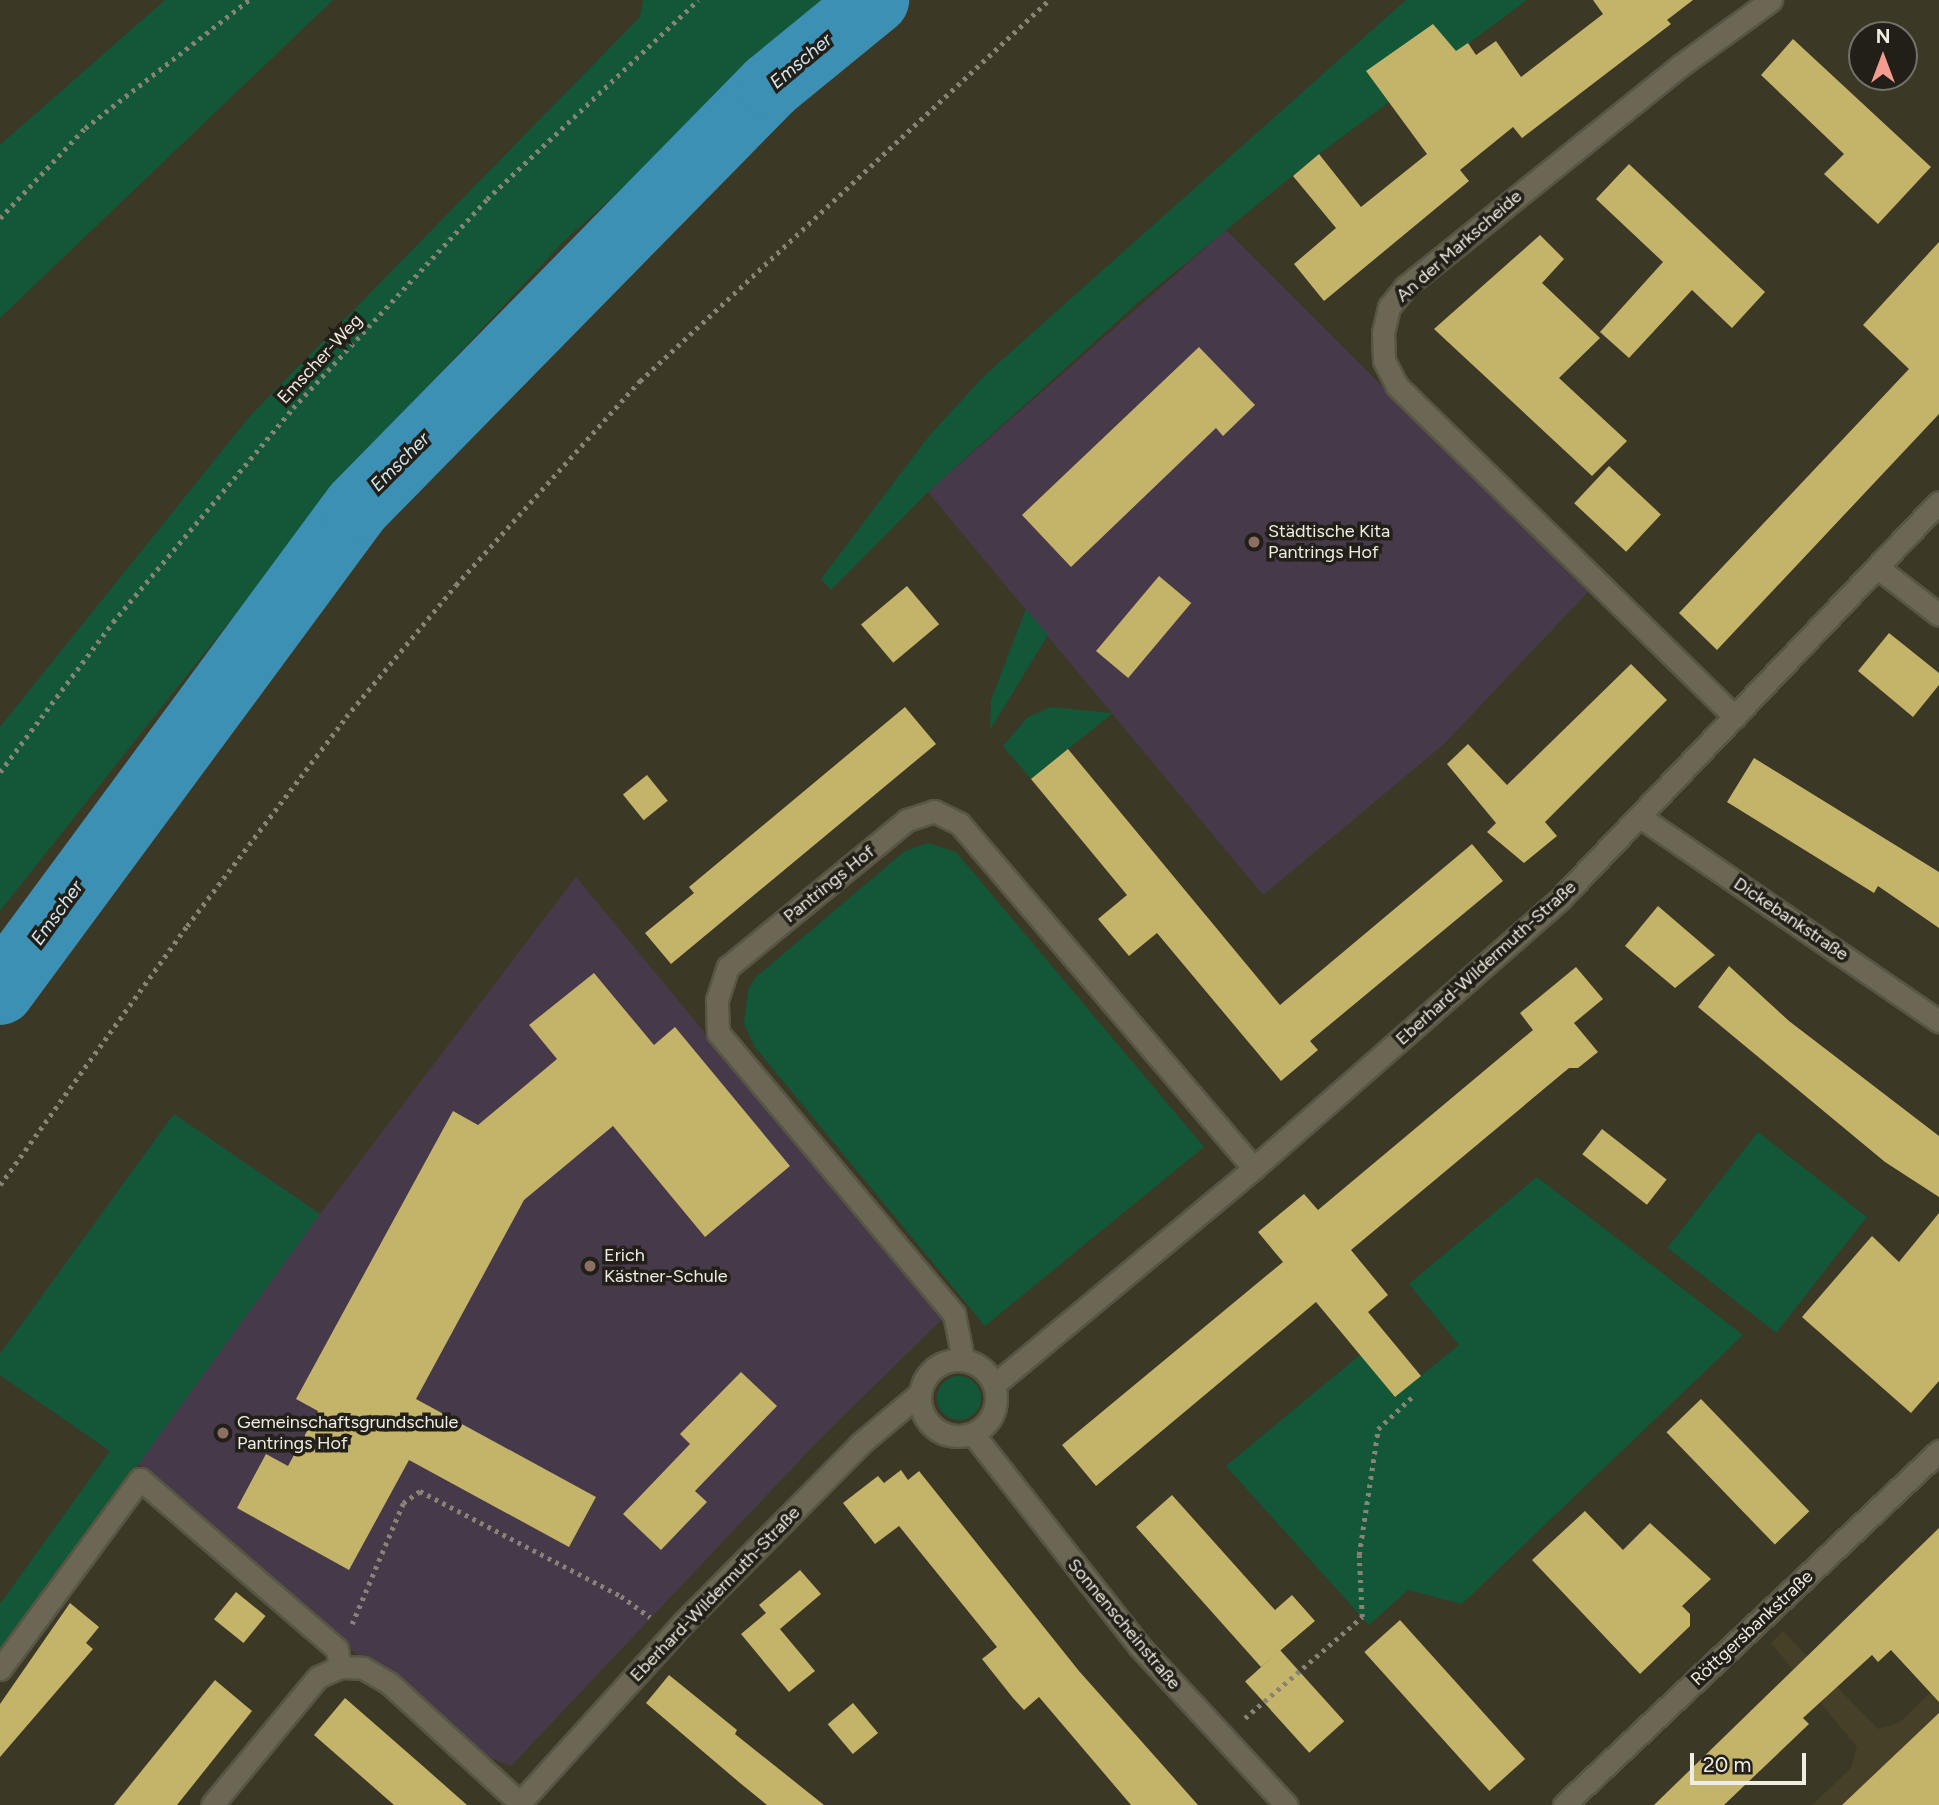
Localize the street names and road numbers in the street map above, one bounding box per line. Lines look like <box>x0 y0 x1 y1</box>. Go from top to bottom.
street label: An der Markscheide <box>1392 186 1526 306</box>
street label: Emscher-Weg <box>273 310 367 408</box>
street label: Pantrings Hof <box>779 841 879 927</box>
street label: Dickebankstraße <box>1730 873 1852 965</box>
street label: Eberhard-Wildermuth-Straße <box>1391 876 1581 1050</box>
street label: Eberhard-Wildermuth-Straße <box>626 1502 804 1686</box>
street label: Sonnenscheinstraße <box>1063 1554 1185 1694</box>
street label: Röttgersbankstraße <box>1686 1566 1818 1690</box>

